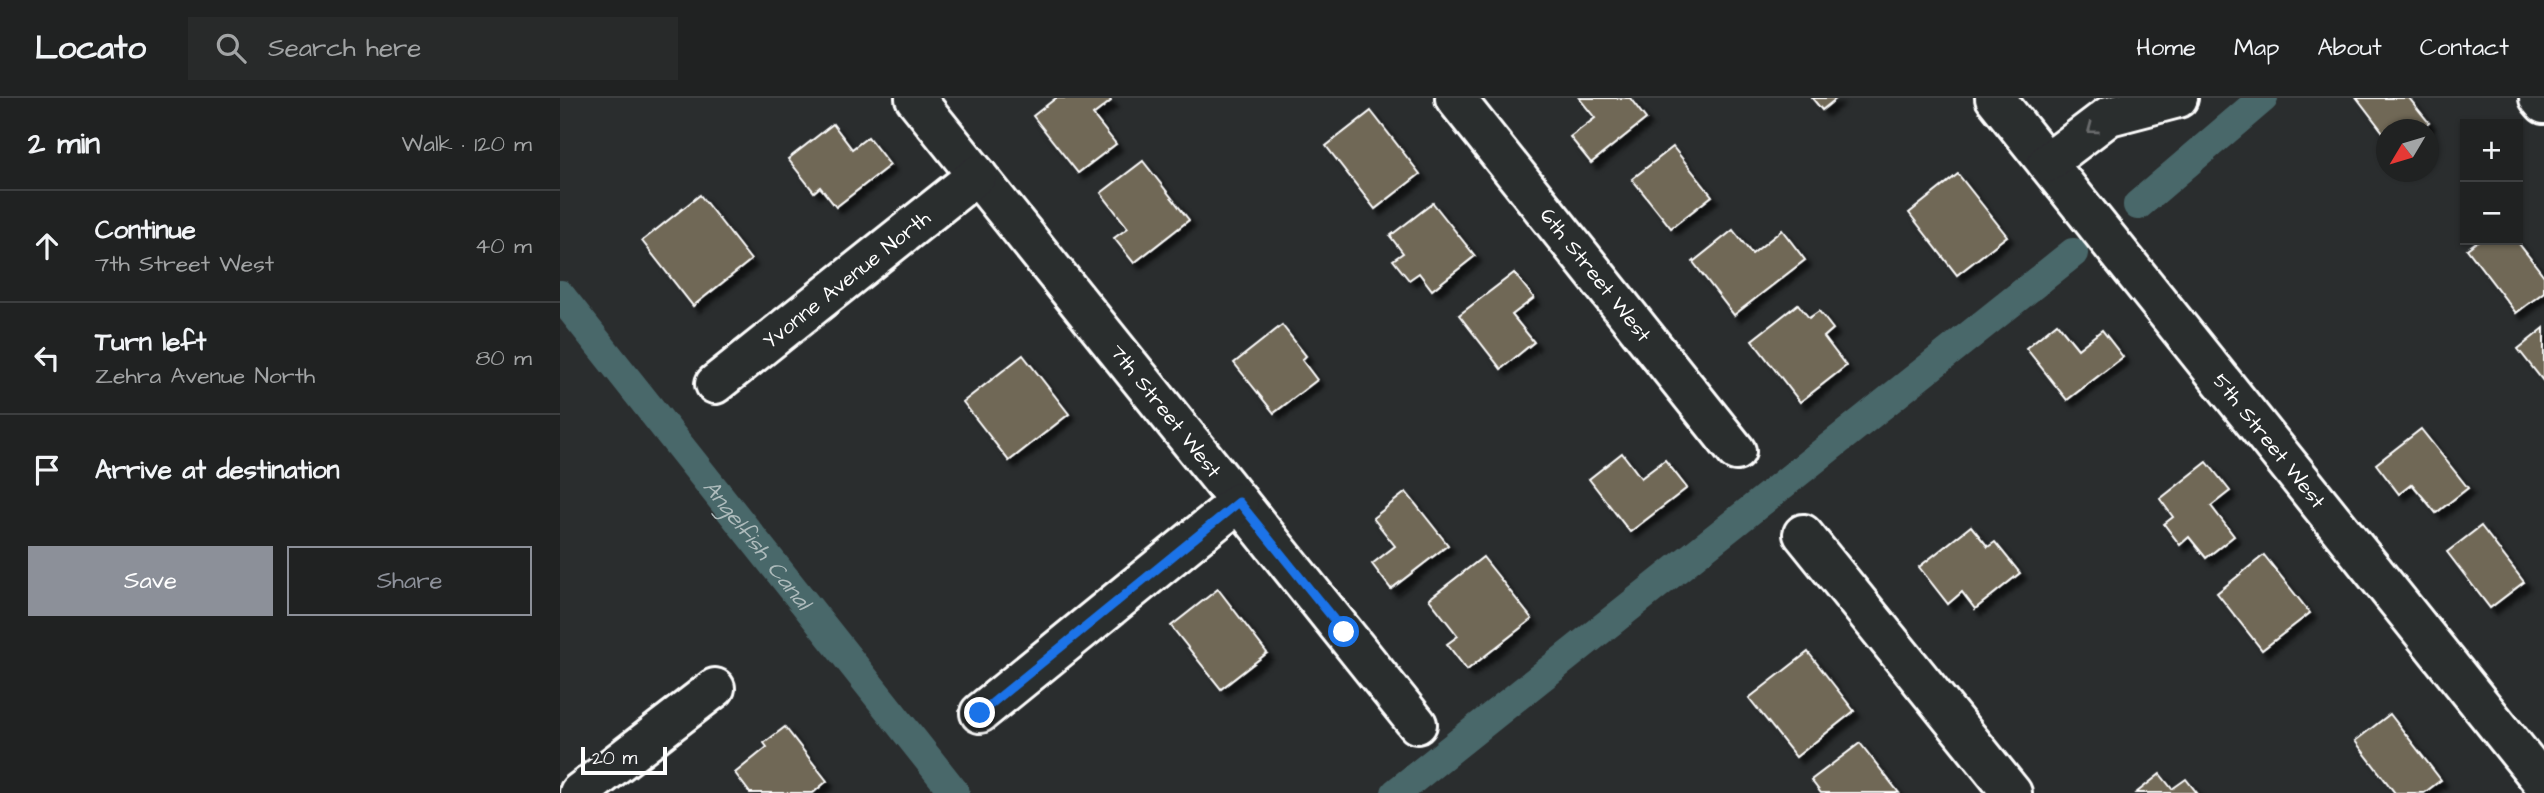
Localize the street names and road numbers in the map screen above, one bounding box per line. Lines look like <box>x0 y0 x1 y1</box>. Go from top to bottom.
street label: 6th Street West <box>1533 202 1658 349</box>
street label: Yvonne Avenue North <box>757 203 937 355</box>
street label: 7th Street West <box>1103 338 1228 484</box>
street label: 5th Street West <box>2206 367 2332 515</box>

